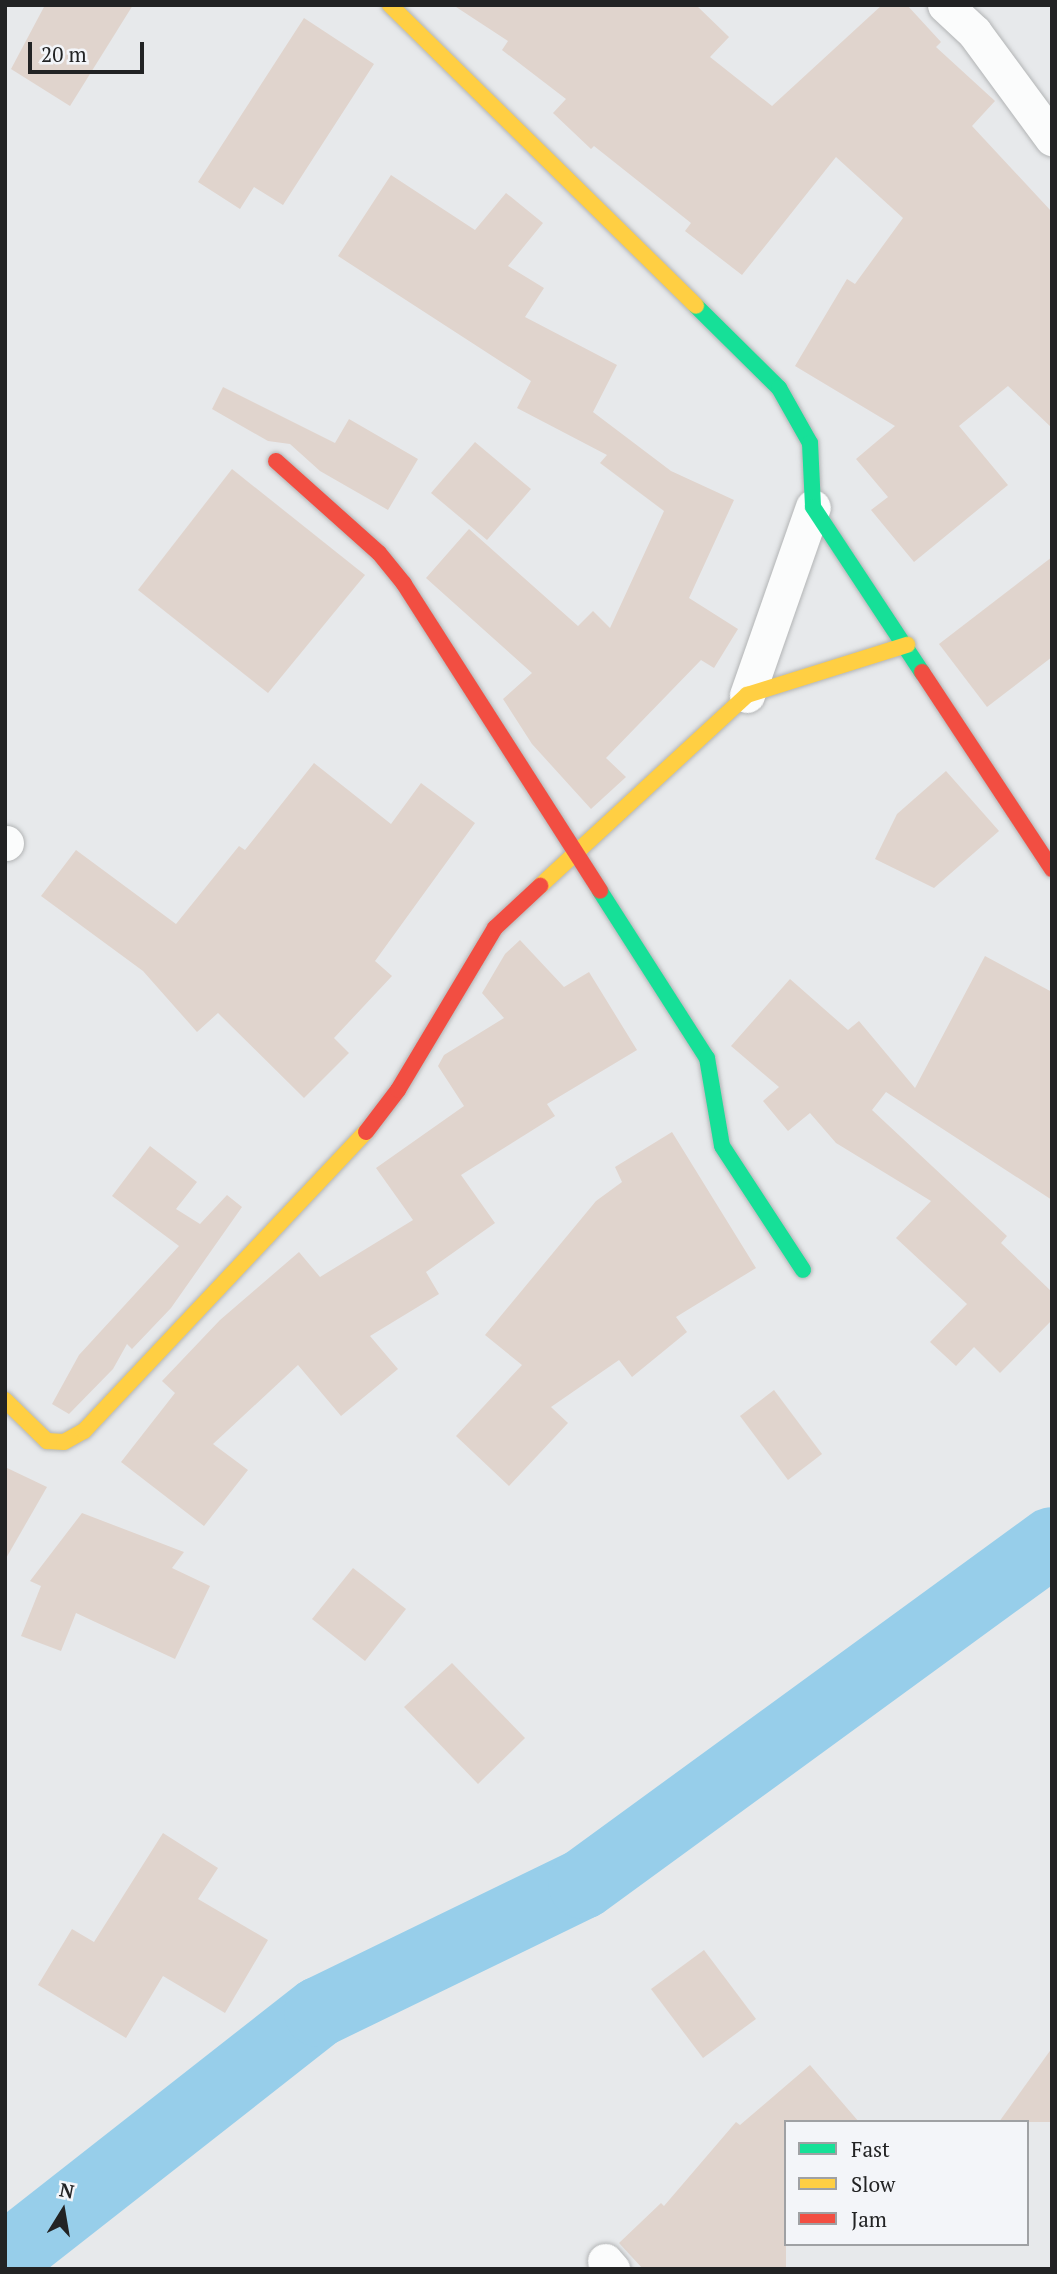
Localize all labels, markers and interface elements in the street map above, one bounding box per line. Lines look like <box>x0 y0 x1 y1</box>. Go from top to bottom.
scale bar <box>32 28 147 72</box>
text: 20 m <box>41 40 87 68</box>
legend <box>784 2120 1029 2246</box>
text: Fast <box>851 2135 890 2163</box>
text: Slow <box>851 2170 895 2198</box>
north arrow <box>28 2176 98 2246</box>
text: N <box>58 2176 77 2204</box>
text: Jam <box>851 2205 887 2233</box>

